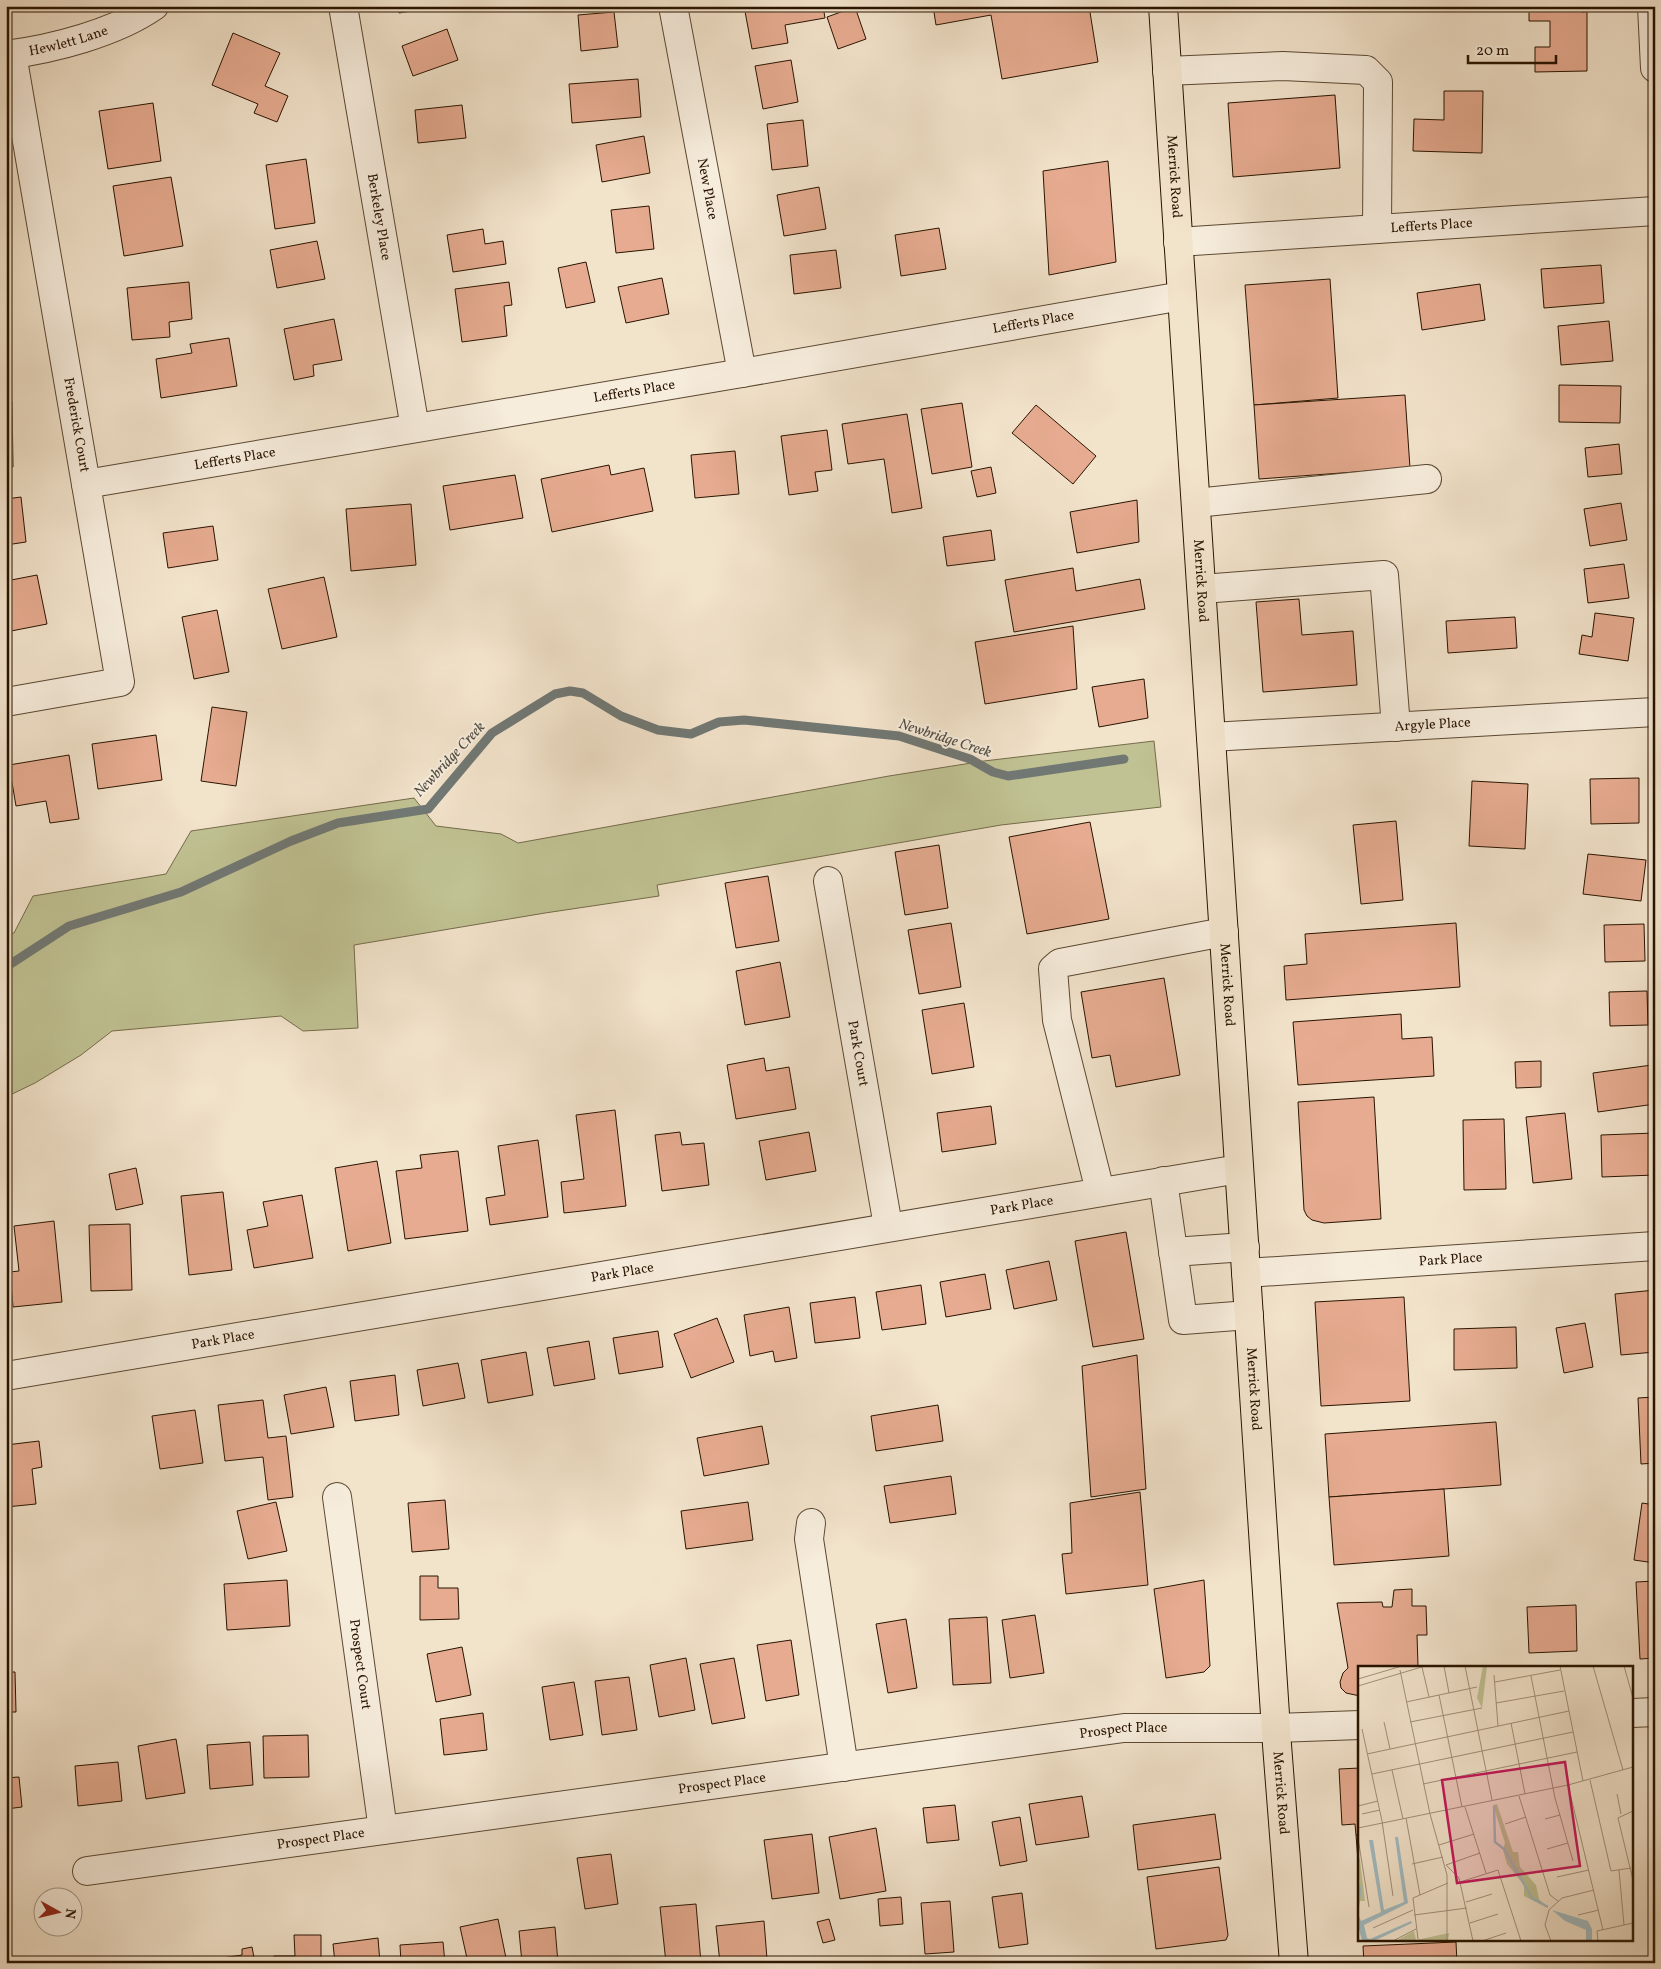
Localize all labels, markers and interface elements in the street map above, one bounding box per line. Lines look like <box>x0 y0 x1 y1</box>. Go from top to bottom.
street label: Hewlett Lane <box>27 21 111 61</box>
scale bar <box>1468 32 1556 64</box>
text: 20 m <box>1476 41 1509 62</box>
street label: Merrick Road <box>1162 134 1186 219</box>
street label: New Place <box>692 156 723 222</box>
street label: Berkeley Place <box>362 172 396 262</box>
street label: Lefferts Place <box>1390 213 1473 238</box>
street label: Lefferts Place <box>991 306 1076 338</box>
street label: Lefferts Place <box>592 375 677 407</box>
street label: Frederick Court <box>58 376 94 474</box>
street label: Lefferts Place <box>193 443 277 475</box>
street label: Merrick Road <box>1188 539 1213 623</box>
street label: Argyle Place <box>1394 713 1472 736</box>
water label: Newbridge Creek <box>896 714 994 764</box>
water label: Newbridge Creek <box>409 718 491 802</box>
street label: Merrick Road <box>1215 943 1239 1027</box>
street label: Park Court <box>843 1019 873 1088</box>
street label: Park Place <box>989 1191 1055 1220</box>
street label: Park Place <box>1418 1248 1483 1271</box>
street label: Park Place <box>589 1258 656 1287</box>
street label: Park Place <box>190 1325 256 1354</box>
street label: Merrick Road <box>1241 1347 1266 1431</box>
street label: Prospect Court <box>344 1618 376 1711</box>
inset map <box>1358 1666 1634 1942</box>
street label: Prospect Place <box>1078 1719 1168 1744</box>
street label: Merrick Road <box>1268 1751 1293 1836</box>
street label: Prospect Place <box>677 1768 767 1799</box>
street label: Prospect Place <box>276 1823 366 1854</box>
north arrow <box>32 1886 82 1936</box>
text: N <box>59 1907 80 1920</box>

